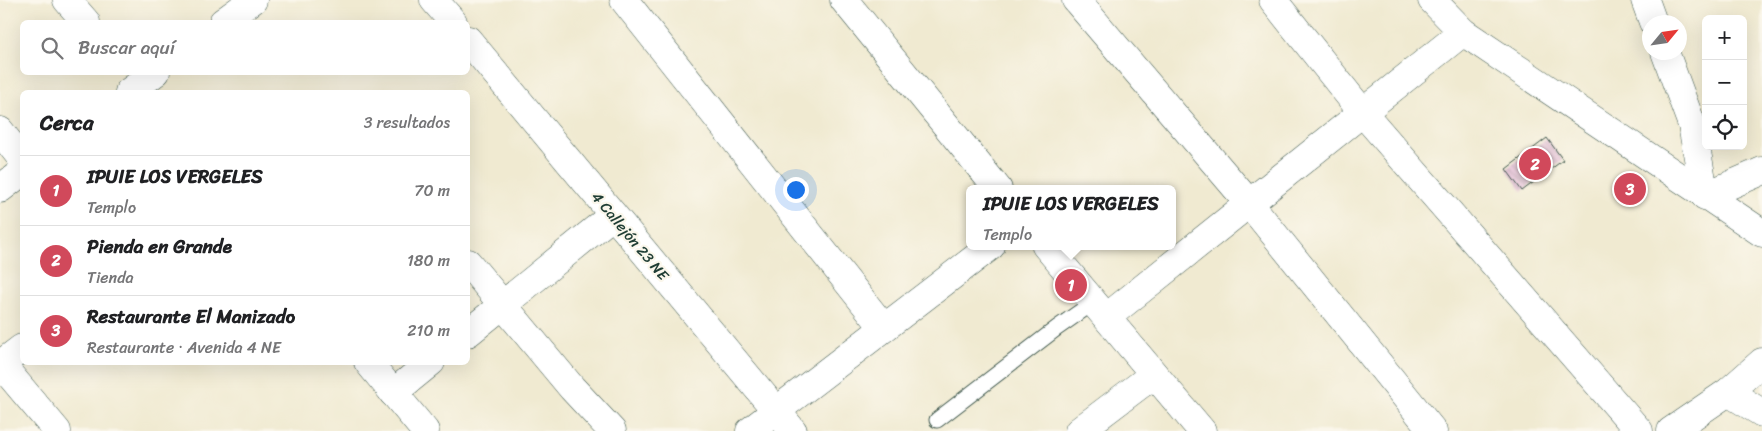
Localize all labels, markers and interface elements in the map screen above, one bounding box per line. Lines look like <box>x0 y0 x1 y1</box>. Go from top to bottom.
north arrow <box>1642 15 1687 60</box>
map controls <box>1702 15 1747 150</box>
button: + <box>1702 15 1747 60</box>
search box <box>20 20 470 75</box>
text: Buscar aquí <box>78 31 175 64</box>
icon: search <box>38 34 66 62</box>
button: − <box>1702 60 1747 105</box>
text: Cerca <box>40 104 94 142</box>
button: locate <box>1702 105 1747 150</box>
text: 3 resultados <box>364 108 450 137</box>
pin: 2 <box>1519 145 1551 183</box>
text: IPUIE LOS VERGELES <box>87 160 263 193</box>
pin: 3 <box>1614 170 1646 208</box>
text: 1 <box>53 176 59 205</box>
text: 70 m <box>414 176 450 205</box>
your location <box>783 177 809 203</box>
popup <box>966 185 1176 250</box>
street label: 4 Callejón 23 NE <box>585 186 676 288</box>
text: IPUIE LOS VERGELES <box>983 187 1159 220</box>
text: Templo <box>87 193 136 222</box>
text: Templo <box>983 220 1032 249</box>
text: Pienda en Grande <box>87 230 232 263</box>
text: 2 <box>51 246 61 275</box>
text: 180 m <box>407 246 450 275</box>
text: Tienda <box>87 263 134 292</box>
pin: 1 <box>1055 266 1087 304</box>
text: Restaurante El Manizado <box>87 300 295 333</box>
text: 3 <box>52 316 60 345</box>
text: 210 m <box>407 316 450 345</box>
text: Restaurante · Avenida 4 NE <box>87 333 281 362</box>

